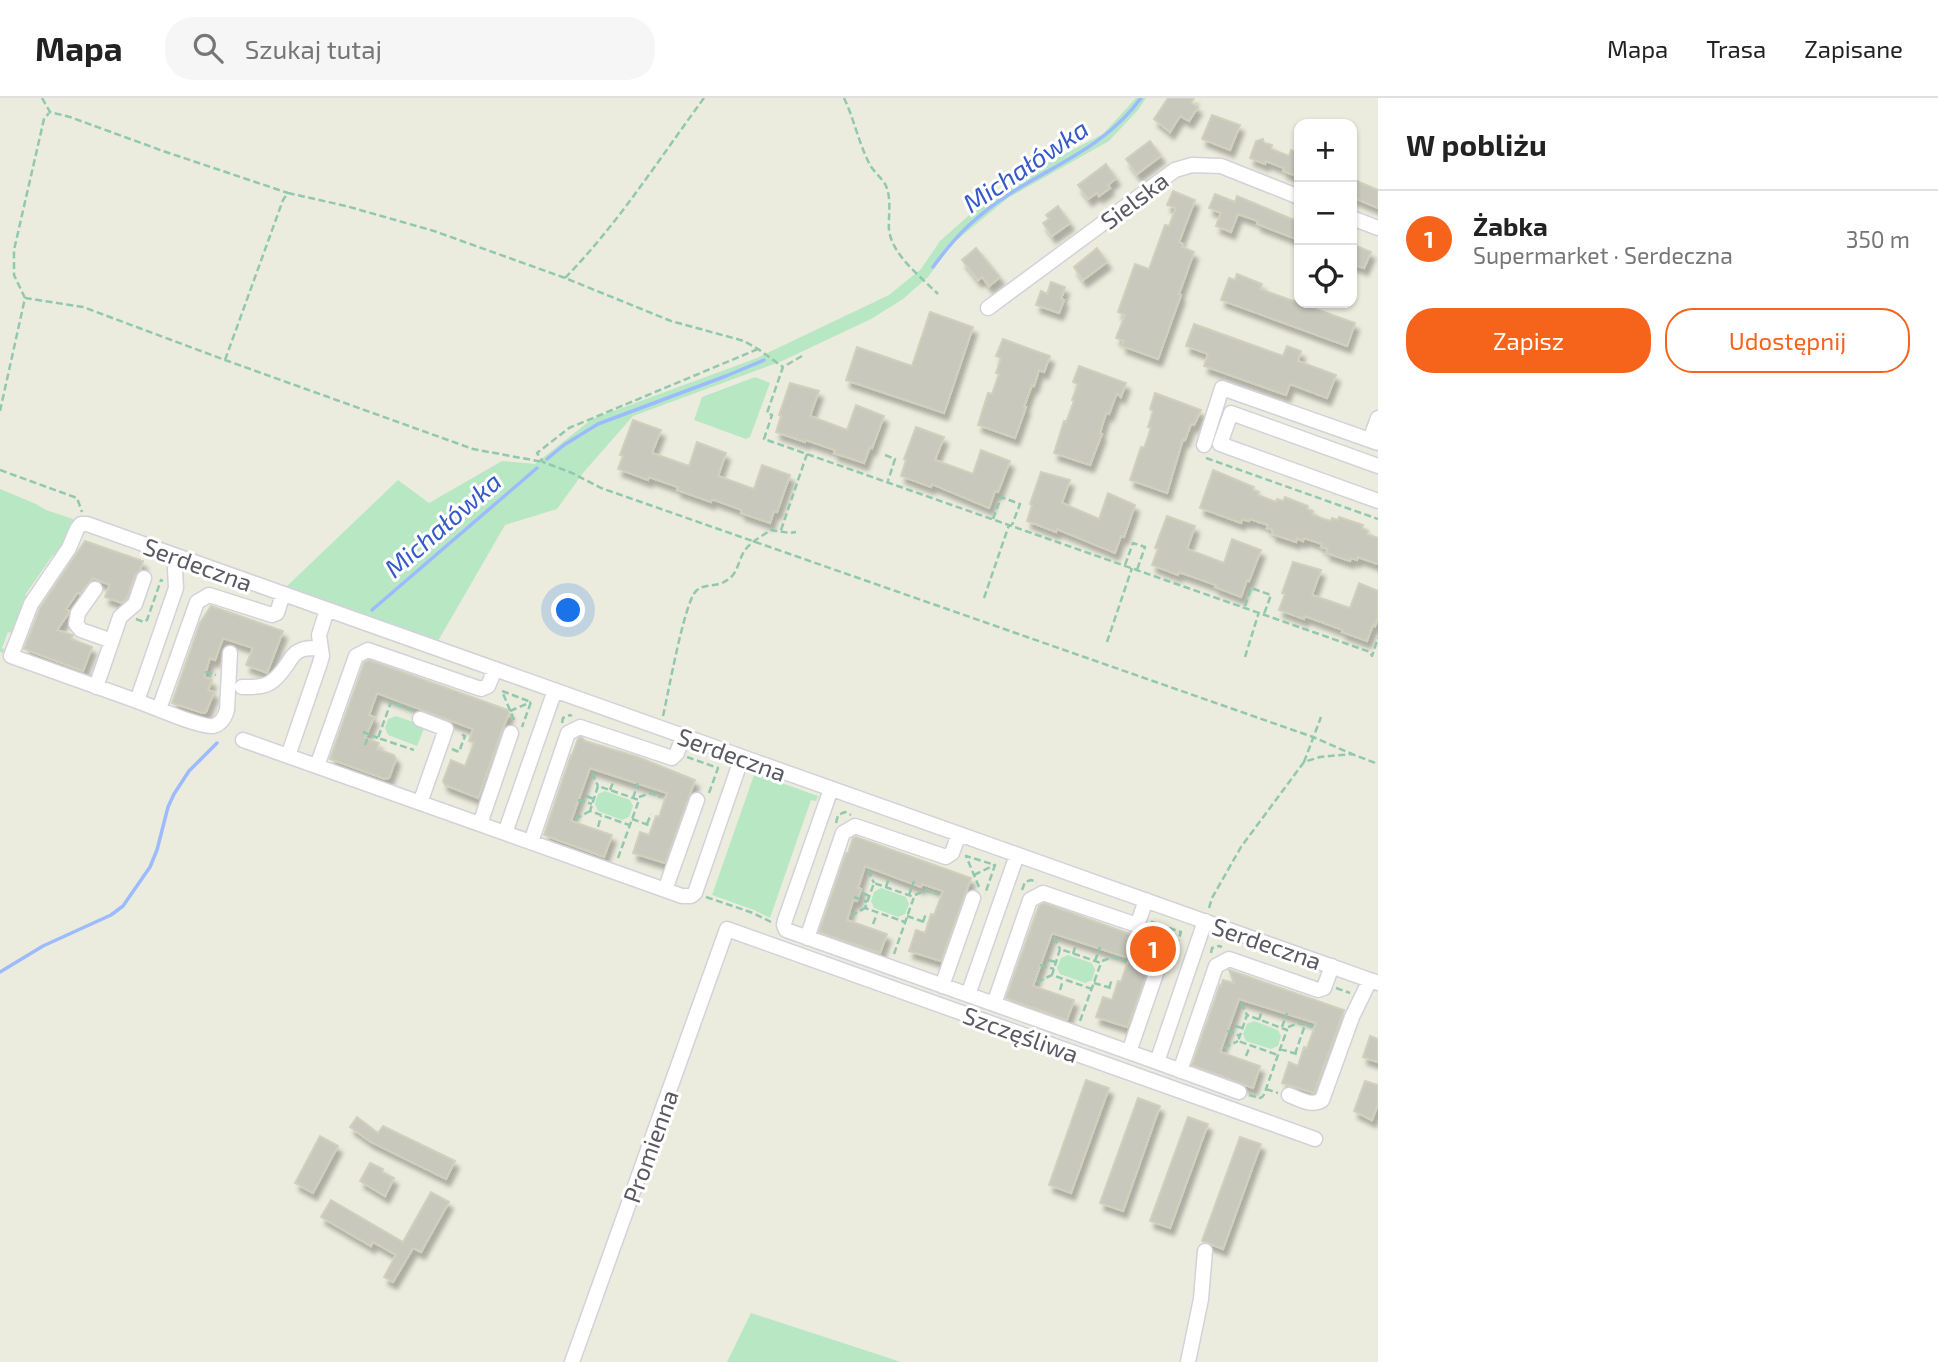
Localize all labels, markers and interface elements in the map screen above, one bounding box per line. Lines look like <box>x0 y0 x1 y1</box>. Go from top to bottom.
search box <box>165 17 655 80</box>
text: Mapa <box>35 28 123 68</box>
icon: search <box>189 29 227 67</box>
text: Szukaj tutaj <box>245 33 382 64</box>
text: Mapa <box>1607 34 1668 63</box>
text: Trasa <box>1706 34 1766 63</box>
text: Zapisane <box>1804 34 1903 63</box>
water label: Michałówka <box>956 112 1094 218</box>
map controls <box>1294 119 1357 308</box>
button: + <box>1294 119 1357 182</box>
text: W pobliżu <box>1406 126 1547 162</box>
street label: Sielska <box>1095 165 1173 235</box>
button: − <box>1294 182 1357 245</box>
text: Żabka <box>1473 210 1548 241</box>
text: 1 <box>1424 225 1434 253</box>
text: 350 m <box>1846 225 1910 253</box>
text: Supermarket · Serdeczna <box>1473 241 1733 269</box>
button: locate <box>1294 245 1357 308</box>
button: Zapisz <box>1406 308 1651 373</box>
button: Udostępnij <box>1665 308 1910 373</box>
water label: Michałówka <box>377 465 507 583</box>
street label: Serdeczna <box>140 531 256 597</box>
your location <box>551 593 585 627</box>
street label: Serdeczna <box>674 721 790 787</box>
street label: Serdeczna <box>1209 911 1325 975</box>
pin: 1 <box>1130 923 1176 975</box>
street label: Szczęśliwa <box>959 1000 1083 1068</box>
street label: Promienna <box>616 1086 684 1206</box>

